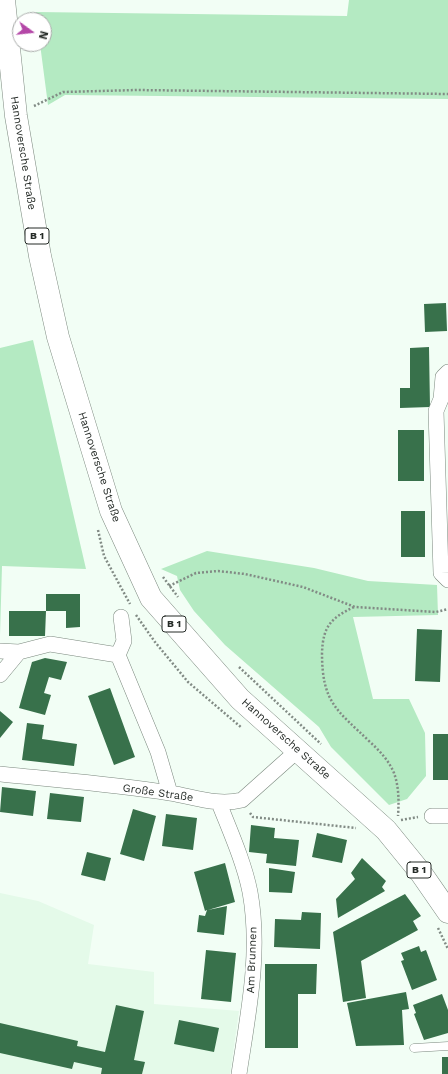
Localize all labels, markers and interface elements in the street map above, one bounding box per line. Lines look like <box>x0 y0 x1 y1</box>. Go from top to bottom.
north arrow <box>12 12 52 52</box>
text: N <box>36 29 50 41</box>
street label: Hannoversche Straße <box>7 95 39 211</box>
road number: B 1 <box>25 228 49 244</box>
street label: Hannoversche Straße <box>75 410 123 524</box>
road number: B 1 <box>162 616 186 632</box>
street label: Hannoversche Straße <box>239 696 333 782</box>
street label: Große Straße <box>122 782 194 804</box>
road number: B 1 <box>407 862 431 878</box>
street label: Am Brunnen <box>244 926 260 994</box>

